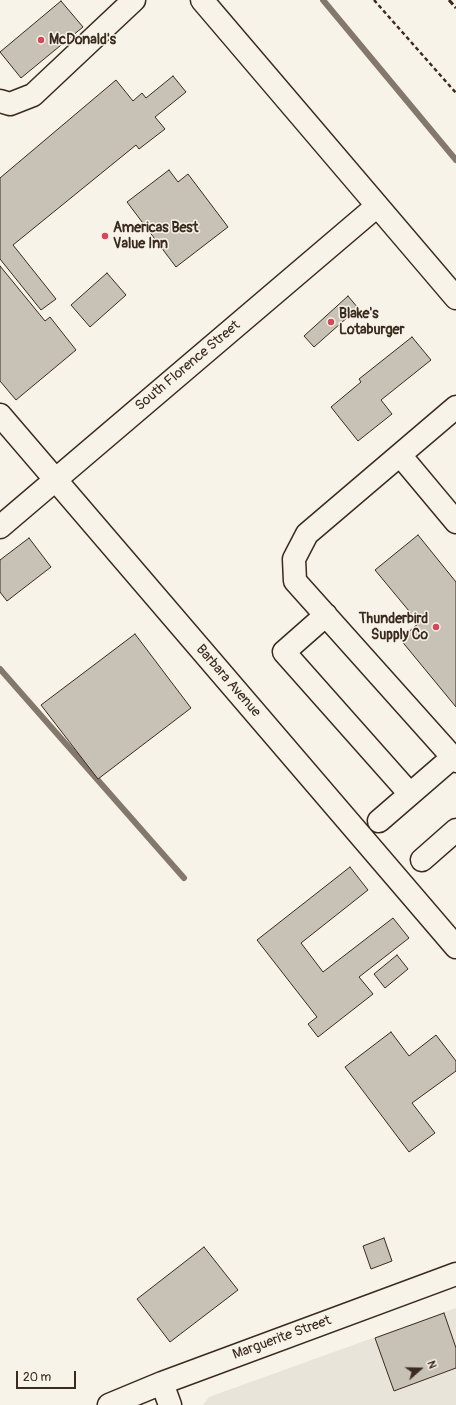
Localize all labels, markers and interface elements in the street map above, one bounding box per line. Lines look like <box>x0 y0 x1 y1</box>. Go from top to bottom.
place label: McDonald's <box>49 32 116 48</box>
marker: McDonald's <box>36 35 46 45</box>
place label: Americas Best Value Inn <box>113 220 198 252</box>
marker: Americas Best Value Inn <box>100 231 110 241</box>
place label: Blake's Lotaburger <box>339 306 404 338</box>
street label: South Florence Street <box>132 317 244 415</box>
marker: Blake's Lotaburger <box>326 317 336 327</box>
place label: Thunderbird Supply Co <box>359 611 428 644</box>
marker: Thunderbird Supply Co <box>431 622 441 632</box>
street label: Barbara Avenue <box>192 641 264 721</box>
street label: Marguerite Street <box>230 1312 334 1364</box>
north arrow <box>400 1349 440 1389</box>
text: N <box>424 1359 439 1370</box>
scale bar <box>18 1363 78 1389</box>
text: 20 m <box>23 1370 51 1385</box>

